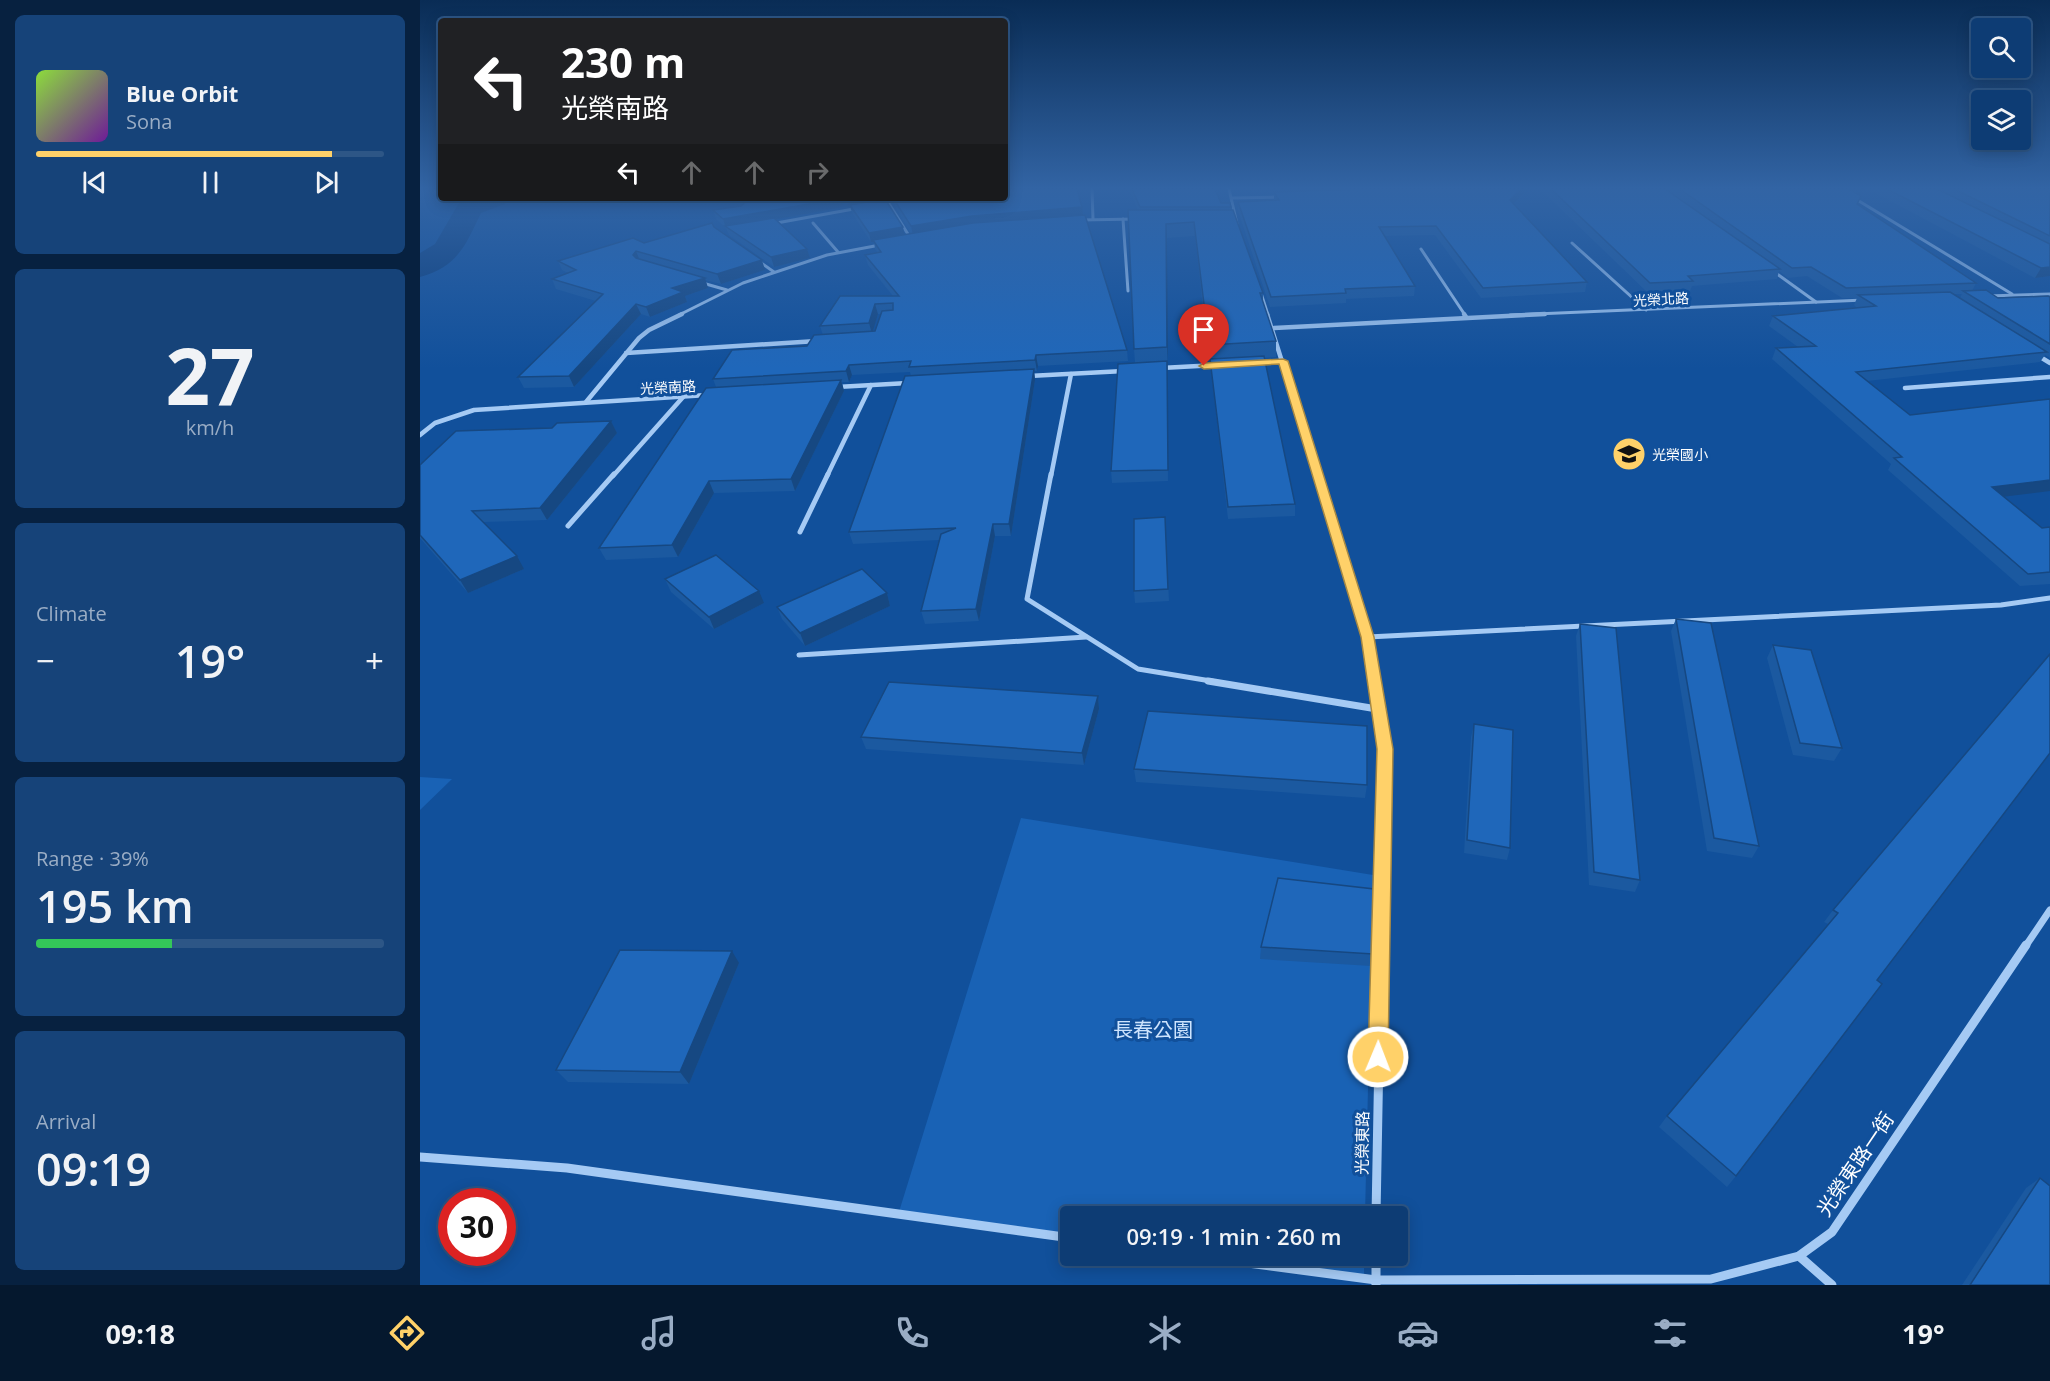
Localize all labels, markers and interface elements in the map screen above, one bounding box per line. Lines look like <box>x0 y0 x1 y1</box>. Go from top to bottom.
map controls <box>1971 18 2031 150</box>
button: search <box>1971 18 2031 78</box>
text: 230 m <box>561 33 685 90</box>
icon: left <box>462 42 540 120</box>
text: Blue Orbit <box>126 78 238 108</box>
text: 光榮南路 <box>561 89 669 126</box>
button: layers <box>1971 90 2031 150</box>
text: Sona <box>126 108 172 135</box>
icon: left <box>612 156 645 189</box>
icon: ahead <box>675 156 708 189</box>
icon: ahead <box>738 156 771 189</box>
icon: right <box>801 156 834 189</box>
icon: previous <box>78 166 111 199</box>
icon: pause <box>194 166 227 199</box>
icon: next <box>310 166 343 199</box>
street label: 光榮北路 <box>1633 288 1689 310</box>
pin <box>1178 304 1229 366</box>
icon: arrive <box>1187 313 1220 346</box>
text: 27 <box>165 322 255 428</box>
street label: 光榮南路 <box>640 376 696 398</box>
text: km/h <box>186 414 234 441</box>
school or university icon: 光榮國小 <box>1611 436 1647 472</box>
place label: 光榮國小 <box>1652 445 1708 464</box>
text: Climate <box>36 600 107 627</box>
text: 19° <box>175 630 245 691</box>
text: − <box>36 638 55 683</box>
text: + <box>365 638 384 683</box>
text: Range · 39% <box>36 845 149 872</box>
text: 195 km <box>36 875 194 936</box>
park label: 長春公園 <box>1113 1016 1193 1043</box>
position arrow <box>1346 1025 1410 1089</box>
street label: 光榮東路一街 <box>1810 1107 1900 1221</box>
text: Arrival <box>36 1108 96 1135</box>
street label: 光榮東路 <box>1350 1111 1374 1175</box>
text: 09:19 <box>36 1138 151 1199</box>
speed limit sign: 30 <box>438 1188 516 1266</box>
text: 09:19 · 1 min · 260 m <box>1126 1221 1342 1251</box>
icon: directions <box>386 1312 428 1354</box>
icon: music <box>638 1312 680 1354</box>
icon: phone <box>891 1312 933 1354</box>
icon: climate <box>1144 1312 1186 1354</box>
icon: car <box>1397 1312 1439 1354</box>
icon: filters <box>1649 1312 1691 1354</box>
text: 09:18 <box>105 1315 175 1352</box>
text: 19° <box>1902 1315 1945 1352</box>

